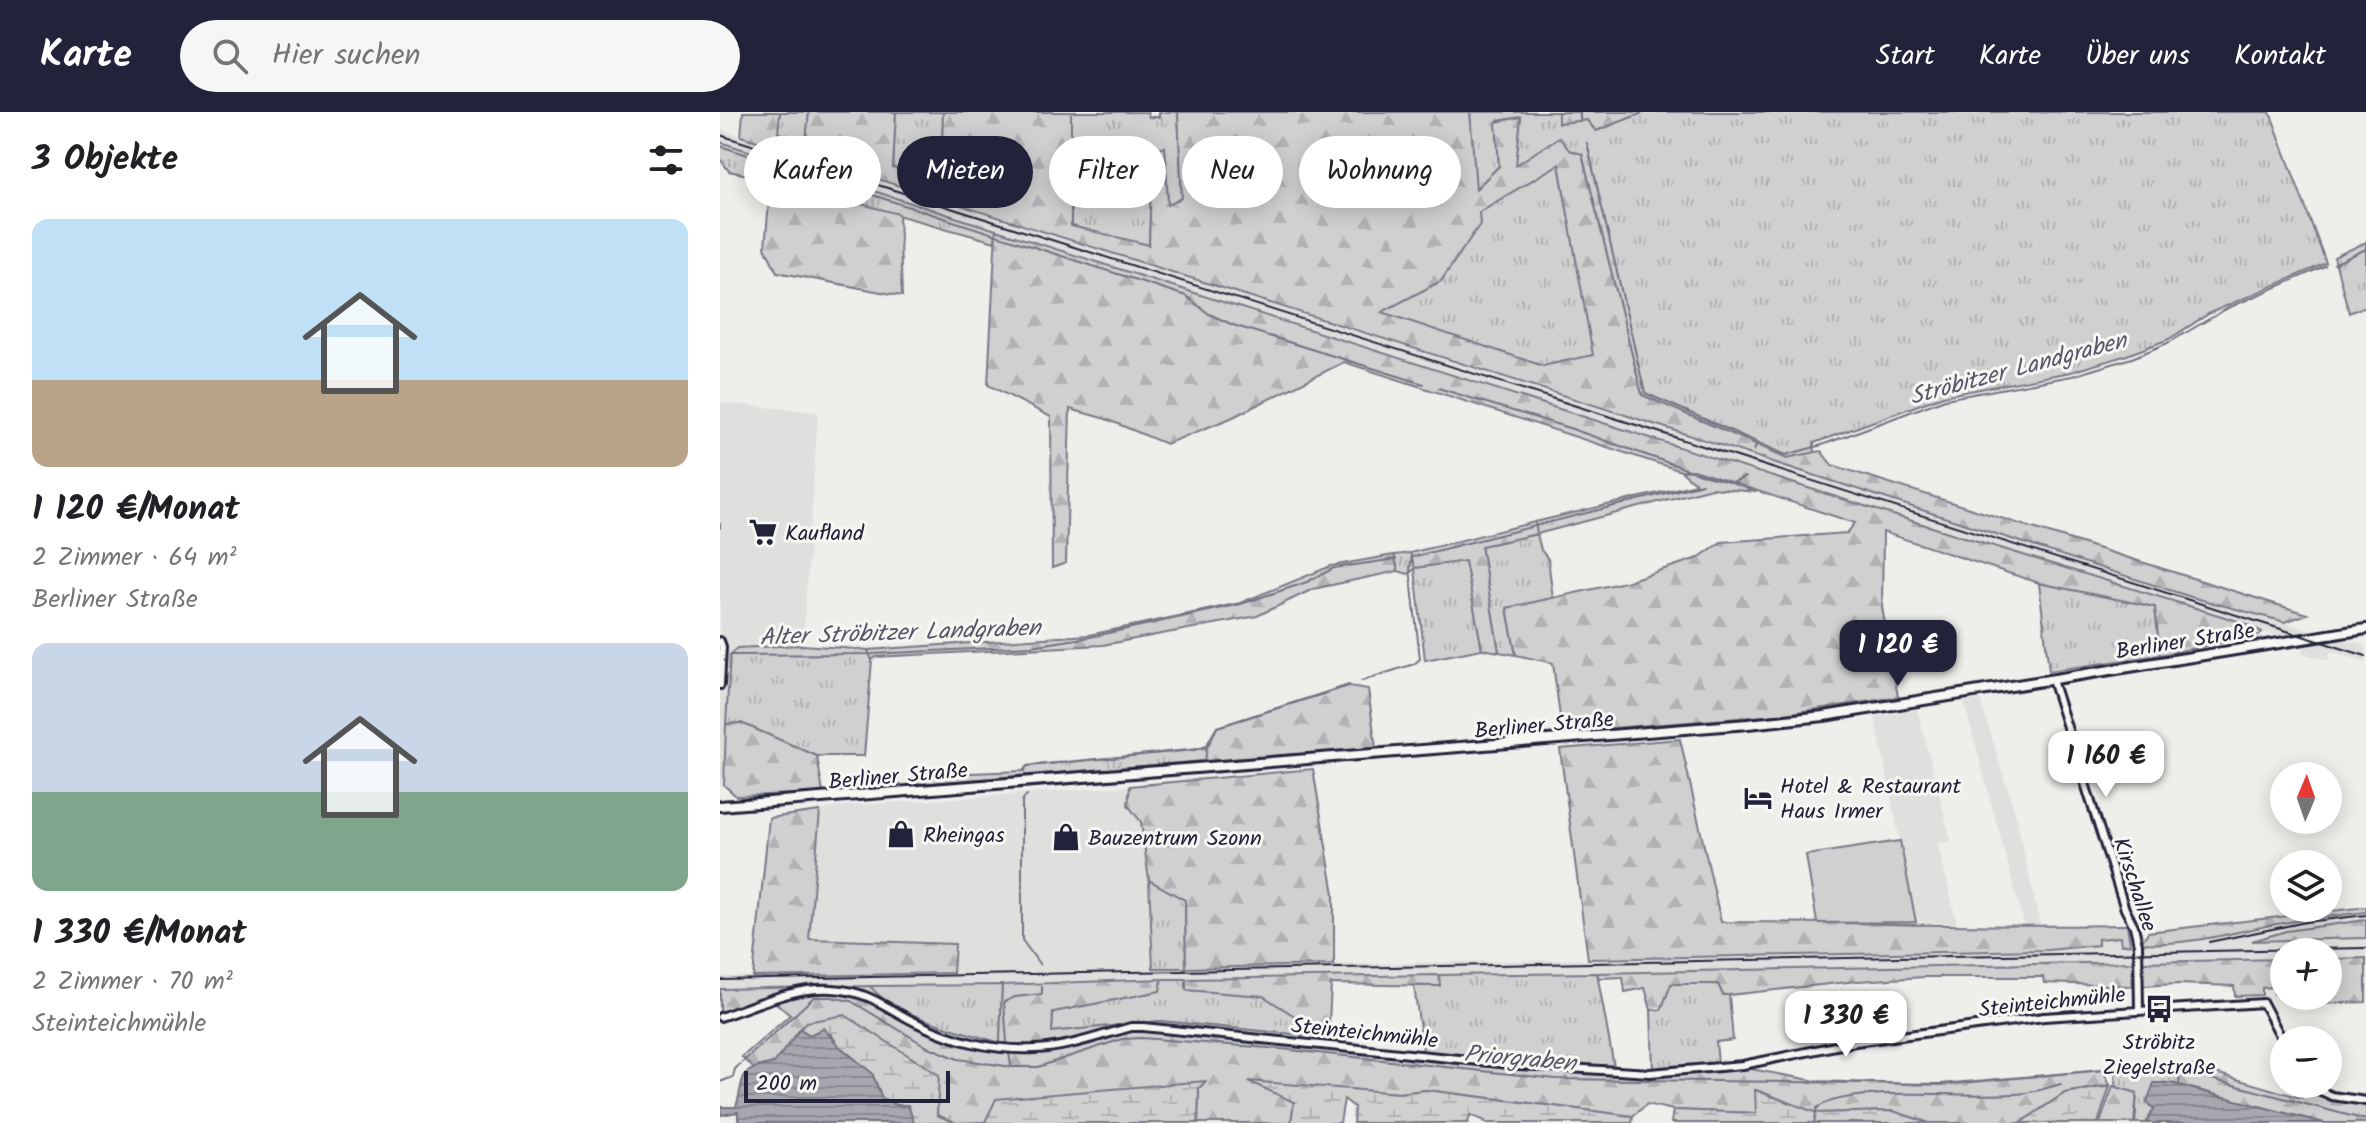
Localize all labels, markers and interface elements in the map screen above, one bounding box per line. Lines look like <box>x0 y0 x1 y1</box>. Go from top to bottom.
search box <box>180 20 740 92</box>
text: Karte <box>40 26 132 86</box>
text: Hier suchen <box>272 32 421 80</box>
icon: search <box>208 34 252 78</box>
text: Start <box>1876 34 1935 79</box>
text: Karte <box>1979 34 2041 79</box>
text: Über uns <box>2085 34 2190 79</box>
text: Kontakt <box>2234 34 2326 79</box>
text: 3 Objekte <box>32 133 178 187</box>
chip: Kaufen <box>744 136 881 208</box>
chip: Mieten <box>897 136 1033 208</box>
chip: Filter <box>1049 136 1166 208</box>
chip: Neu <box>1182 136 1283 208</box>
chip: Wohnung <box>1299 136 1461 208</box>
icon: filters <box>644 138 688 182</box>
icon: home <box>288 271 432 415</box>
water label: Ströbitzer Landgraben <box>1906 321 2133 417</box>
text: 1 120 €/Monat <box>32 483 240 537</box>
supermarket icon: Kaufland <box>748 517 778 547</box>
place label: Kaufland <box>785 517 865 552</box>
text: 2 Zimmer · 64 m² <box>32 537 236 579</box>
text: Berliner Straße <box>32 579 198 621</box>
water label: Alter Ströbitzer Landgraben <box>759 609 1044 658</box>
street label: Berliner Straße <box>2113 614 2257 671</box>
pin: 1 120 € <box>1824 620 1972 688</box>
text: 1 120 € <box>1858 625 1938 667</box>
icon: home <box>288 695 432 839</box>
street label: Berliner Straße <box>1473 703 1616 750</box>
pin: 1 160 € <box>2032 731 2180 799</box>
text: 1 160 € <box>2066 736 2146 778</box>
street label: Berliner Straße <box>827 754 970 801</box>
north arrow <box>2270 762 2342 834</box>
map controls <box>2270 762 2342 1098</box>
place label: Hotel & Restaurant Haus Irmer <box>1780 770 1962 830</box>
hotel icon: Hotel & Restaurant Haus Irmer <box>1743 783 1773 813</box>
shop icon: Rheingas <box>886 819 916 849</box>
place label: Rheingas <box>923 819 1005 854</box>
shop icon: Bauzentrum Szonn <box>1051 822 1081 852</box>
place label: Bauzentrum Szonn <box>1088 822 1262 857</box>
street label: Kirschallee <box>2102 833 2165 937</box>
button: layers <box>2270 850 2342 922</box>
text: 1 330 €/Monat <box>32 907 247 961</box>
button: + <box>2270 938 2342 1010</box>
text: 2 Zimmer · 70 m² <box>32 961 233 1003</box>
street label: Steinteichmühle <box>1977 978 2127 1029</box>
pin: 1 330 € <box>1772 991 1920 1059</box>
bus stop icon: Ströbitz Ziegelstraße <box>2144 994 2174 1024</box>
text: 1 330 € <box>1803 996 1889 1038</box>
text: Steinteichmühle <box>32 1003 206 1045</box>
street label: Steinteichmühle <box>1290 1009 1440 1060</box>
place label: Ströbitz Ziegelstraße <box>2103 1026 2215 1086</box>
button: − <box>2270 1026 2342 1098</box>
water label: Priorgraben <box>1462 1035 1580 1084</box>
scale bar <box>744 1067 950 1103</box>
text: 200 m <box>756 1067 817 1102</box>

